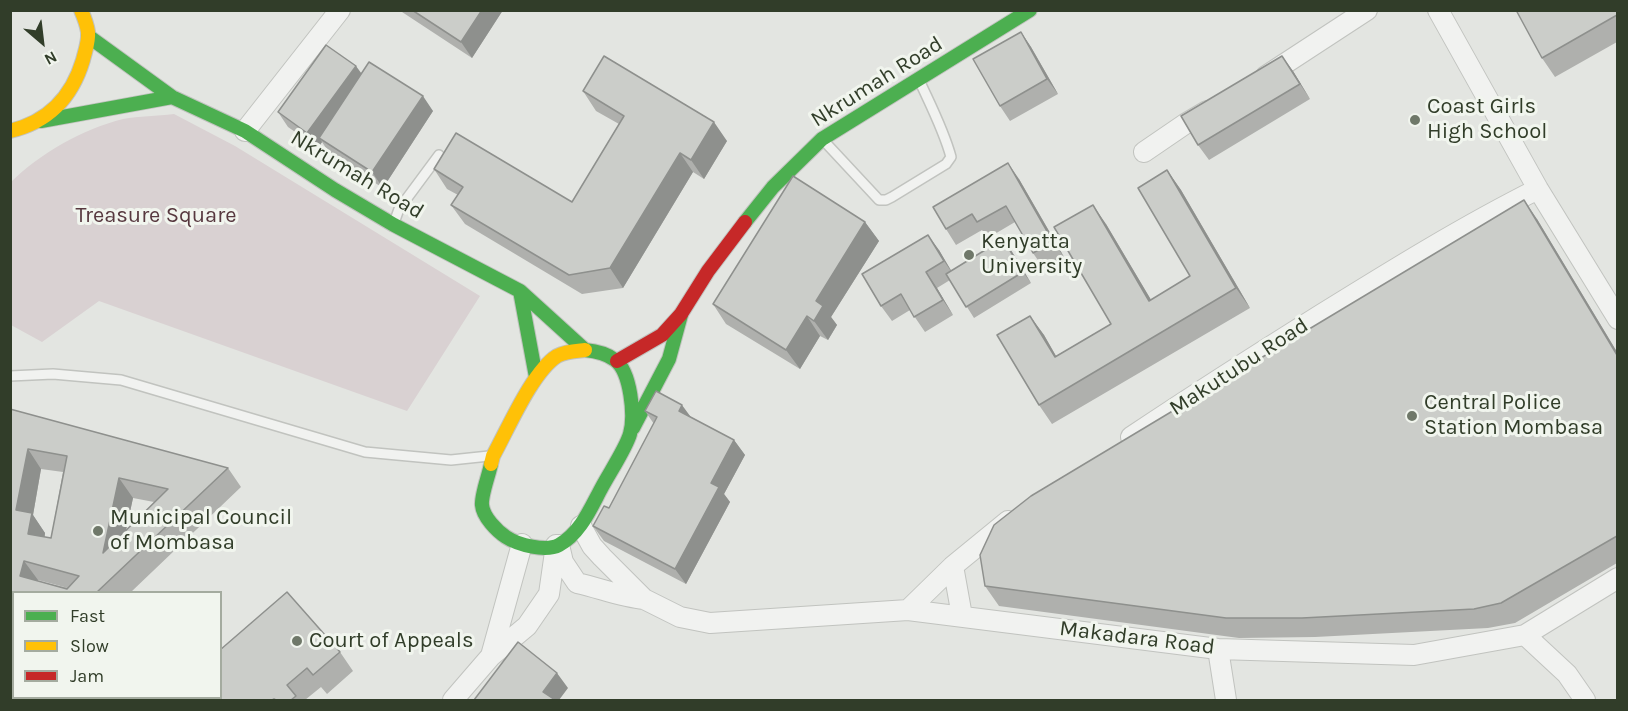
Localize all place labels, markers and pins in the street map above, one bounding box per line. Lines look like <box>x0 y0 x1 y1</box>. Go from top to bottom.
place label: Coast Girls High School <box>1427 94 1547 146</box>
marker: Coast Girls High School <box>1408 113 1422 127</box>
place label: Kenyatta University <box>981 229 1082 280</box>
marker: Kenyatta University <box>962 248 976 262</box>
place label: Central Police Station Mombasa <box>1424 390 1603 442</box>
marker: Central Police Station Mombasa <box>1405 409 1419 423</box>
place label: Municipal Council of Mombasa <box>110 505 292 556</box>
marker: Municipal Council of Mombasa <box>91 524 105 538</box>
place label: Court of Appeals <box>309 628 474 654</box>
marker: Court of Appeals <box>290 634 304 648</box>

